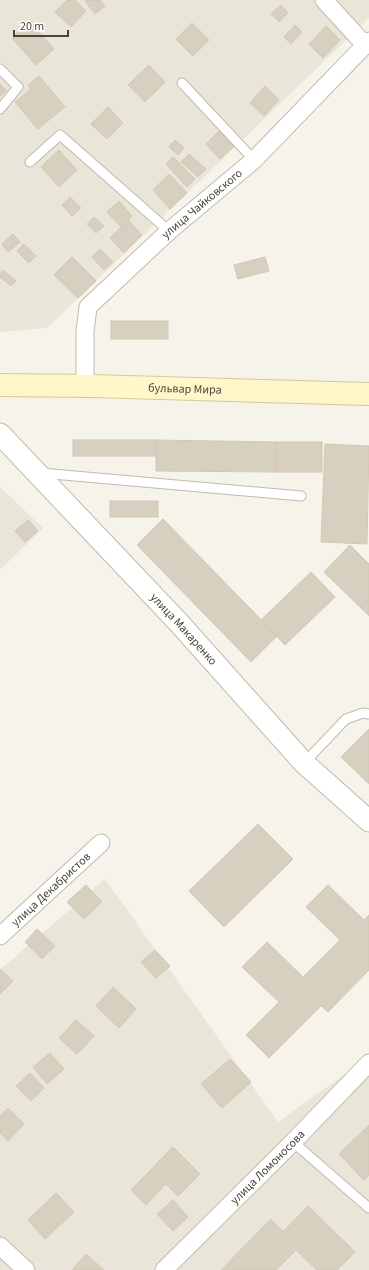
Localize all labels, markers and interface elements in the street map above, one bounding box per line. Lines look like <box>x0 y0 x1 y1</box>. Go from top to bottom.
scale bar <box>14 12 68 38</box>
text: 20 m <box>20 18 44 35</box>
street label: улица Чайковского <box>158 165 246 243</box>
street label: бульвар Мира <box>148 380 222 399</box>
street label: улица Макаренко <box>146 590 221 669</box>
street label: улица Декабристов <box>8 849 95 931</box>
street label: улица Ломоносова <box>227 1126 309 1209</box>

